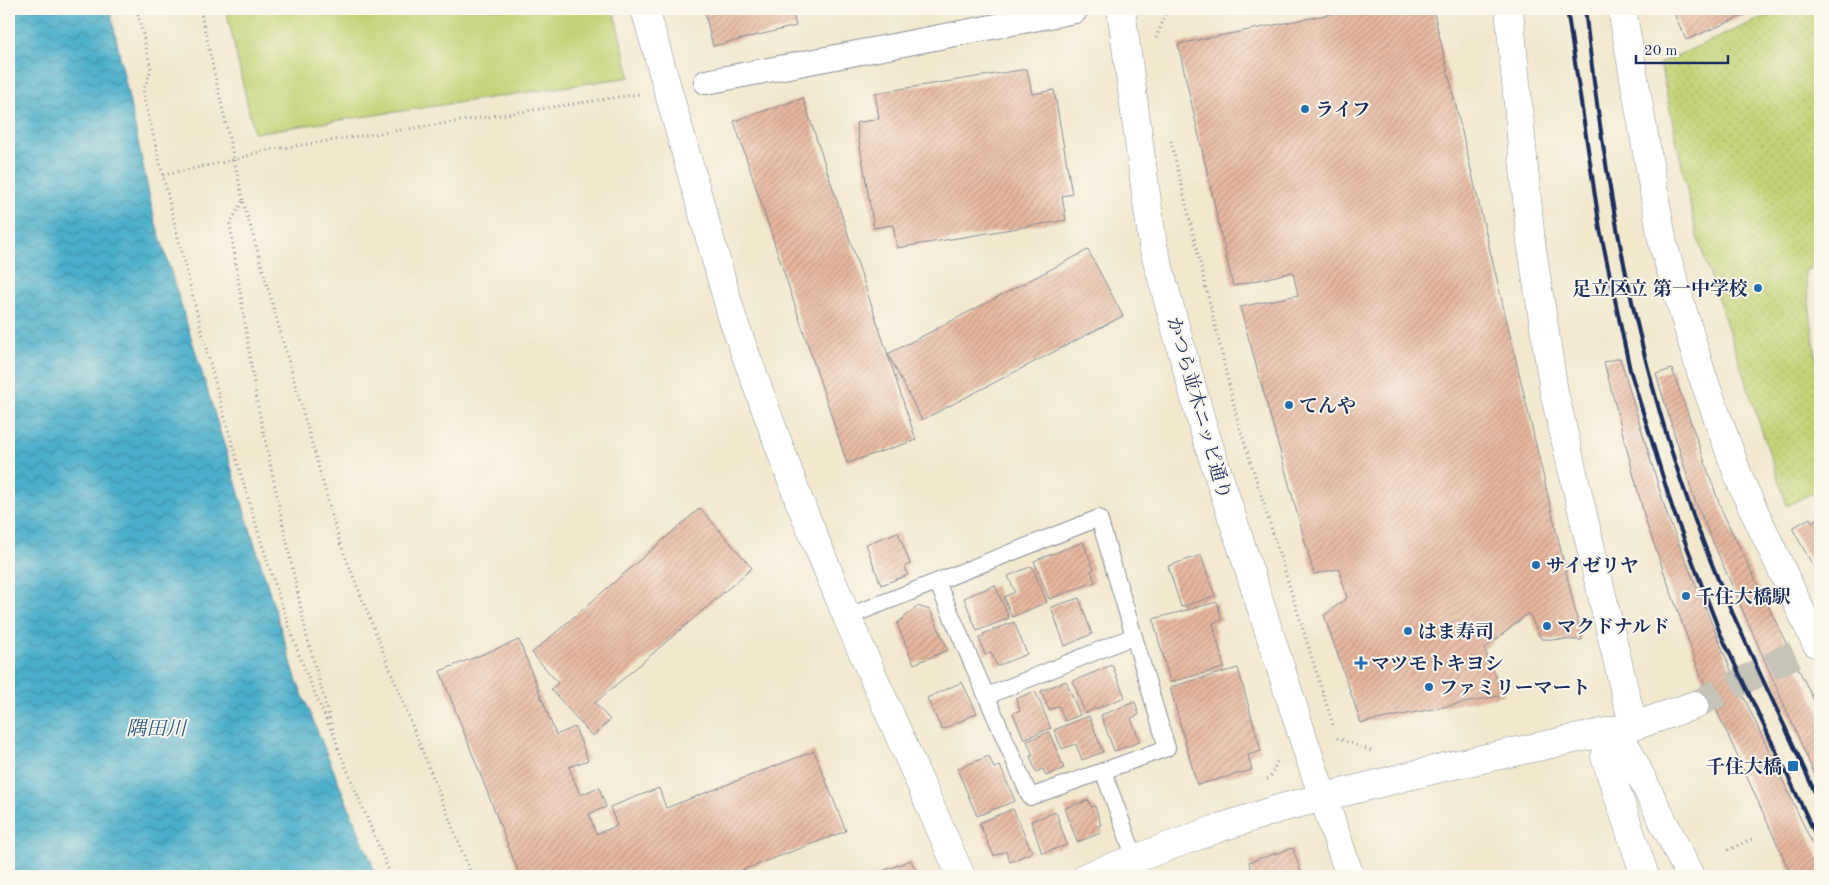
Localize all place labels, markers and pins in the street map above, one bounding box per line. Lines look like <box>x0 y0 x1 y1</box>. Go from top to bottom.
place label: ライフ <box>1315 100 1371 121</box>
marker: ライフ <box>1299 103 1311 115</box>
place label: 足立区立 第一中学校 <box>1572 278 1748 300</box>
marker: 足立区立 第一中学校 <box>1752 282 1764 294</box>
place label: てんや <box>1299 396 1356 417</box>
marker: てんや <box>1283 399 1295 411</box>
place label: サイゼリヤ <box>1546 556 1639 577</box>
marker: サイゼリヤ <box>1530 559 1542 571</box>
place label: 千住大橋駅 <box>1696 586 1791 608</box>
marker: 千住大橋駅 <box>1680 590 1692 602</box>
place label: マクドナルド <box>1557 617 1670 638</box>
marker: マクドナルド <box>1541 620 1553 632</box>
place label: はま寿司 <box>1418 621 1494 643</box>
marker: はま寿司 <box>1402 625 1414 637</box>
place label: マツモトキヨシ <box>1371 654 1503 675</box>
marker: マツモトキヨシ <box>1355 657 1367 669</box>
place label: ファミリーマート <box>1439 678 1591 699</box>
marker: ファミリーマート <box>1423 681 1435 693</box>
place label: 千住大橋 <box>1706 756 1782 778</box>
marker: 千住大橋 <box>1786 759 1800 773</box>

